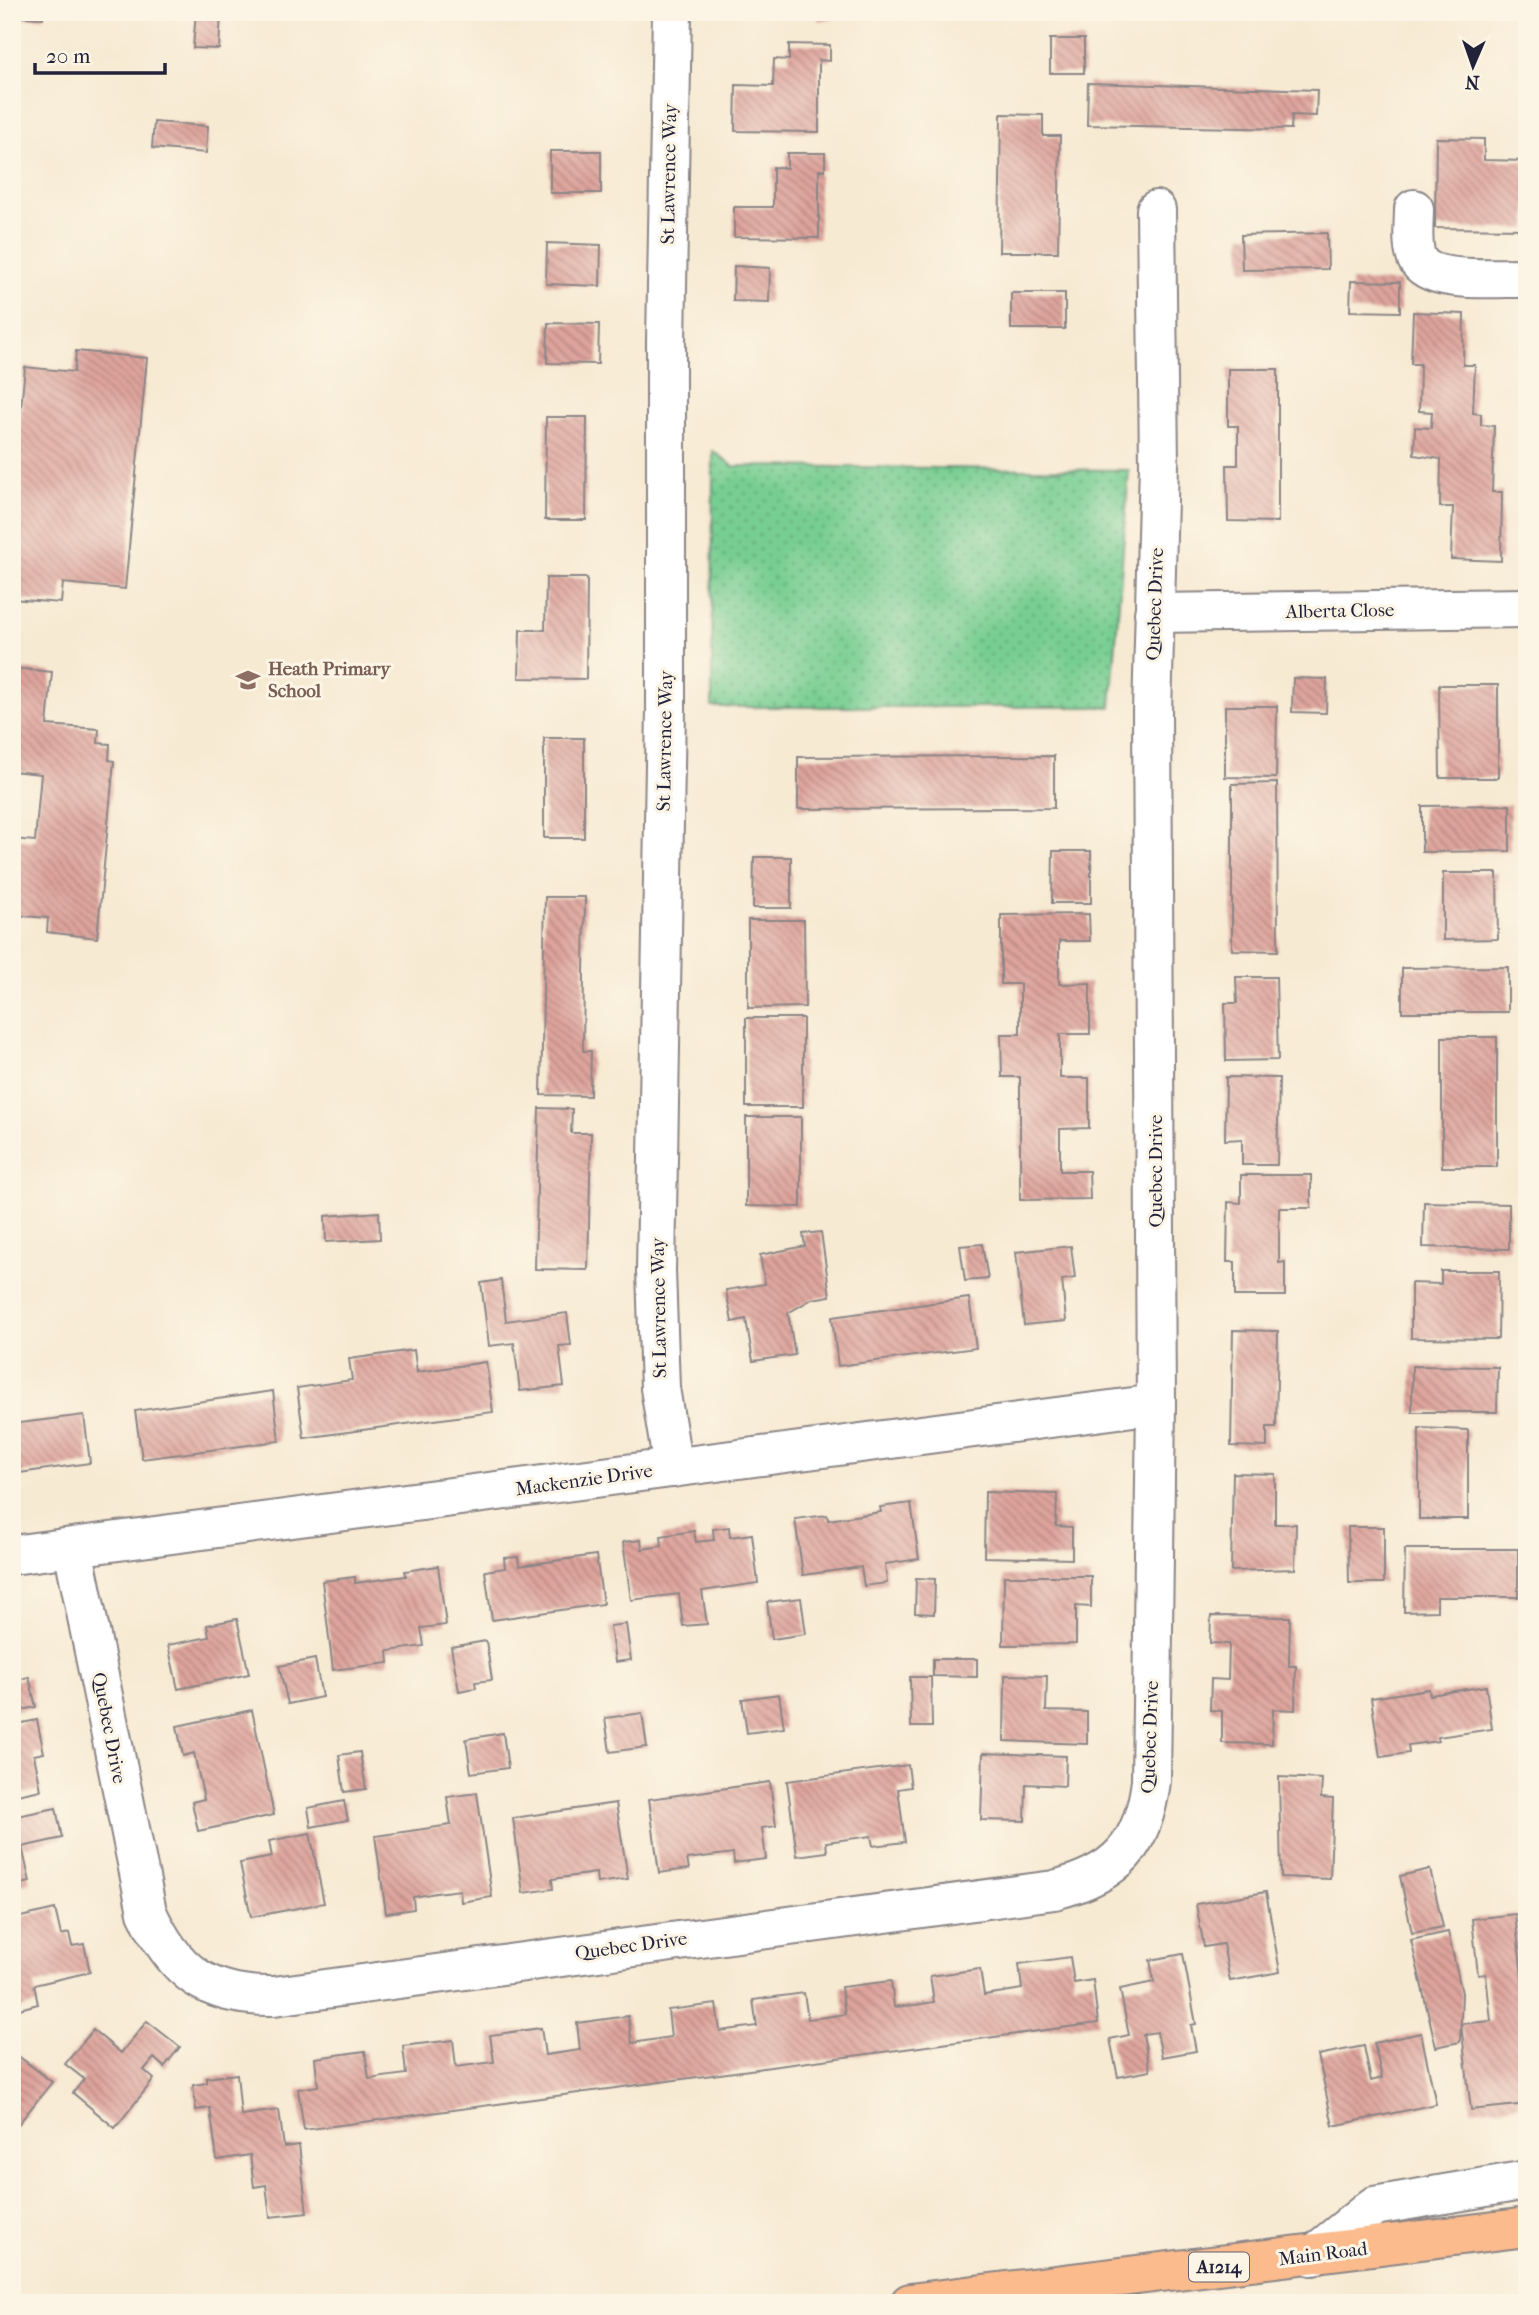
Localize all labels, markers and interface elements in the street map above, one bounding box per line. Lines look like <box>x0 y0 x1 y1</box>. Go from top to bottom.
scale bar <box>35 32 164 76</box>
north arrow <box>1438 32 1508 102</box>
text: 20 m <box>46 44 91 68</box>
text: N <box>1464 71 1480 93</box>
street label: St Lawrence Way <box>657 103 681 245</box>
street label: Quebec Drive <box>1142 547 1168 661</box>
street label: Alberta Close <box>1285 599 1394 623</box>
place label: Heath Primary School <box>268 658 391 702</box>
school or university icon: Heath Primary School <box>234 666 262 694</box>
street label: St Lawrence Way <box>653 670 677 812</box>
street label: Quebec Drive <box>1145 1115 1167 1227</box>
street label: St Lawrence Way <box>647 1237 671 1379</box>
street label: Mackenzie Drive <box>514 1459 654 1501</box>
street label: Quebec Drive <box>87 1670 131 1786</box>
street label: Quebec Drive <box>1137 1680 1163 1794</box>
street label: Quebec Drive <box>574 1927 688 1965</box>
street label: Main Road <box>1277 2238 1369 2270</box>
road number: A1214 <box>1189 2252 1249 2281</box>

